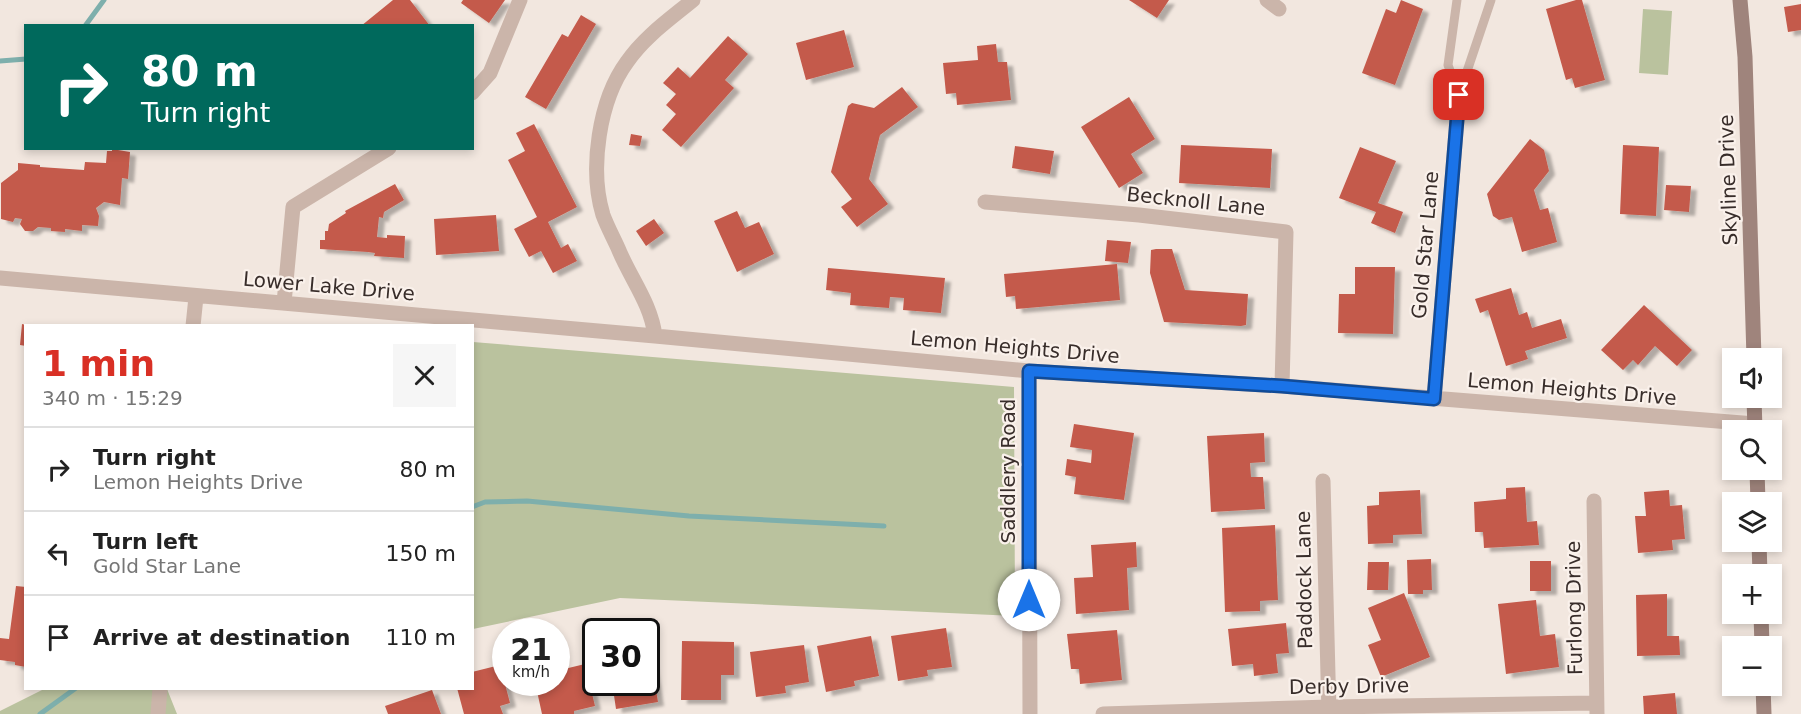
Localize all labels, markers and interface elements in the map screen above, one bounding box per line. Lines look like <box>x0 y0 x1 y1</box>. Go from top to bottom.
text: 80 m <box>141 47 258 96</box>
icon: right <box>42 48 120 126</box>
pin <box>1433 69 1484 120</box>
icon: arrive <box>1442 78 1475 111</box>
text: Turn right <box>141 97 270 128</box>
street label: Skyline Drive <box>1714 114 1742 246</box>
street label: Gold Star Lane <box>1407 170 1443 320</box>
street label: Becknoll Lane <box>1125 182 1267 220</box>
street label: Lower Lake Drive <box>242 267 416 305</box>
street label: Lemon Heights Drive <box>909 326 1121 368</box>
text: 1 min <box>42 343 155 384</box>
button: close <box>393 344 456 407</box>
map controls <box>1722 348 1782 696</box>
button: sound <box>1722 348 1782 408</box>
street label: Lemon Heights Drive <box>1466 368 1678 410</box>
text: 340 m · 15:29 <box>42 386 183 410</box>
street label: Saddlery Road <box>996 399 1020 543</box>
button: search <box>1722 420 1782 480</box>
text: Turn right <box>93 445 216 470</box>
icon: right <box>42 453 75 486</box>
text: 80 m <box>400 457 456 482</box>
text: Lemon Heights Drive <box>93 470 303 494</box>
button: layers <box>1722 492 1782 552</box>
street label: Paddock Lane <box>1291 511 1317 649</box>
text: Turn left <box>93 529 198 554</box>
icon: left <box>42 537 75 570</box>
text: 150 m <box>386 541 456 566</box>
street label: Furlong Drive <box>1561 541 1587 675</box>
text: Gold Star Lane <box>93 554 241 578</box>
button: + <box>1722 564 1782 624</box>
position arrow <box>997 568 1061 632</box>
speed limit sign: 30 <box>582 618 660 696</box>
icon: arrive <box>42 621 75 654</box>
text: Arrive at destination <box>93 625 350 650</box>
text: 110 m <box>386 625 456 650</box>
text: 21 <box>510 632 552 667</box>
button: − <box>1722 636 1782 696</box>
text: km/h <box>512 663 550 681</box>
street label: Derby Drive <box>1289 673 1409 699</box>

